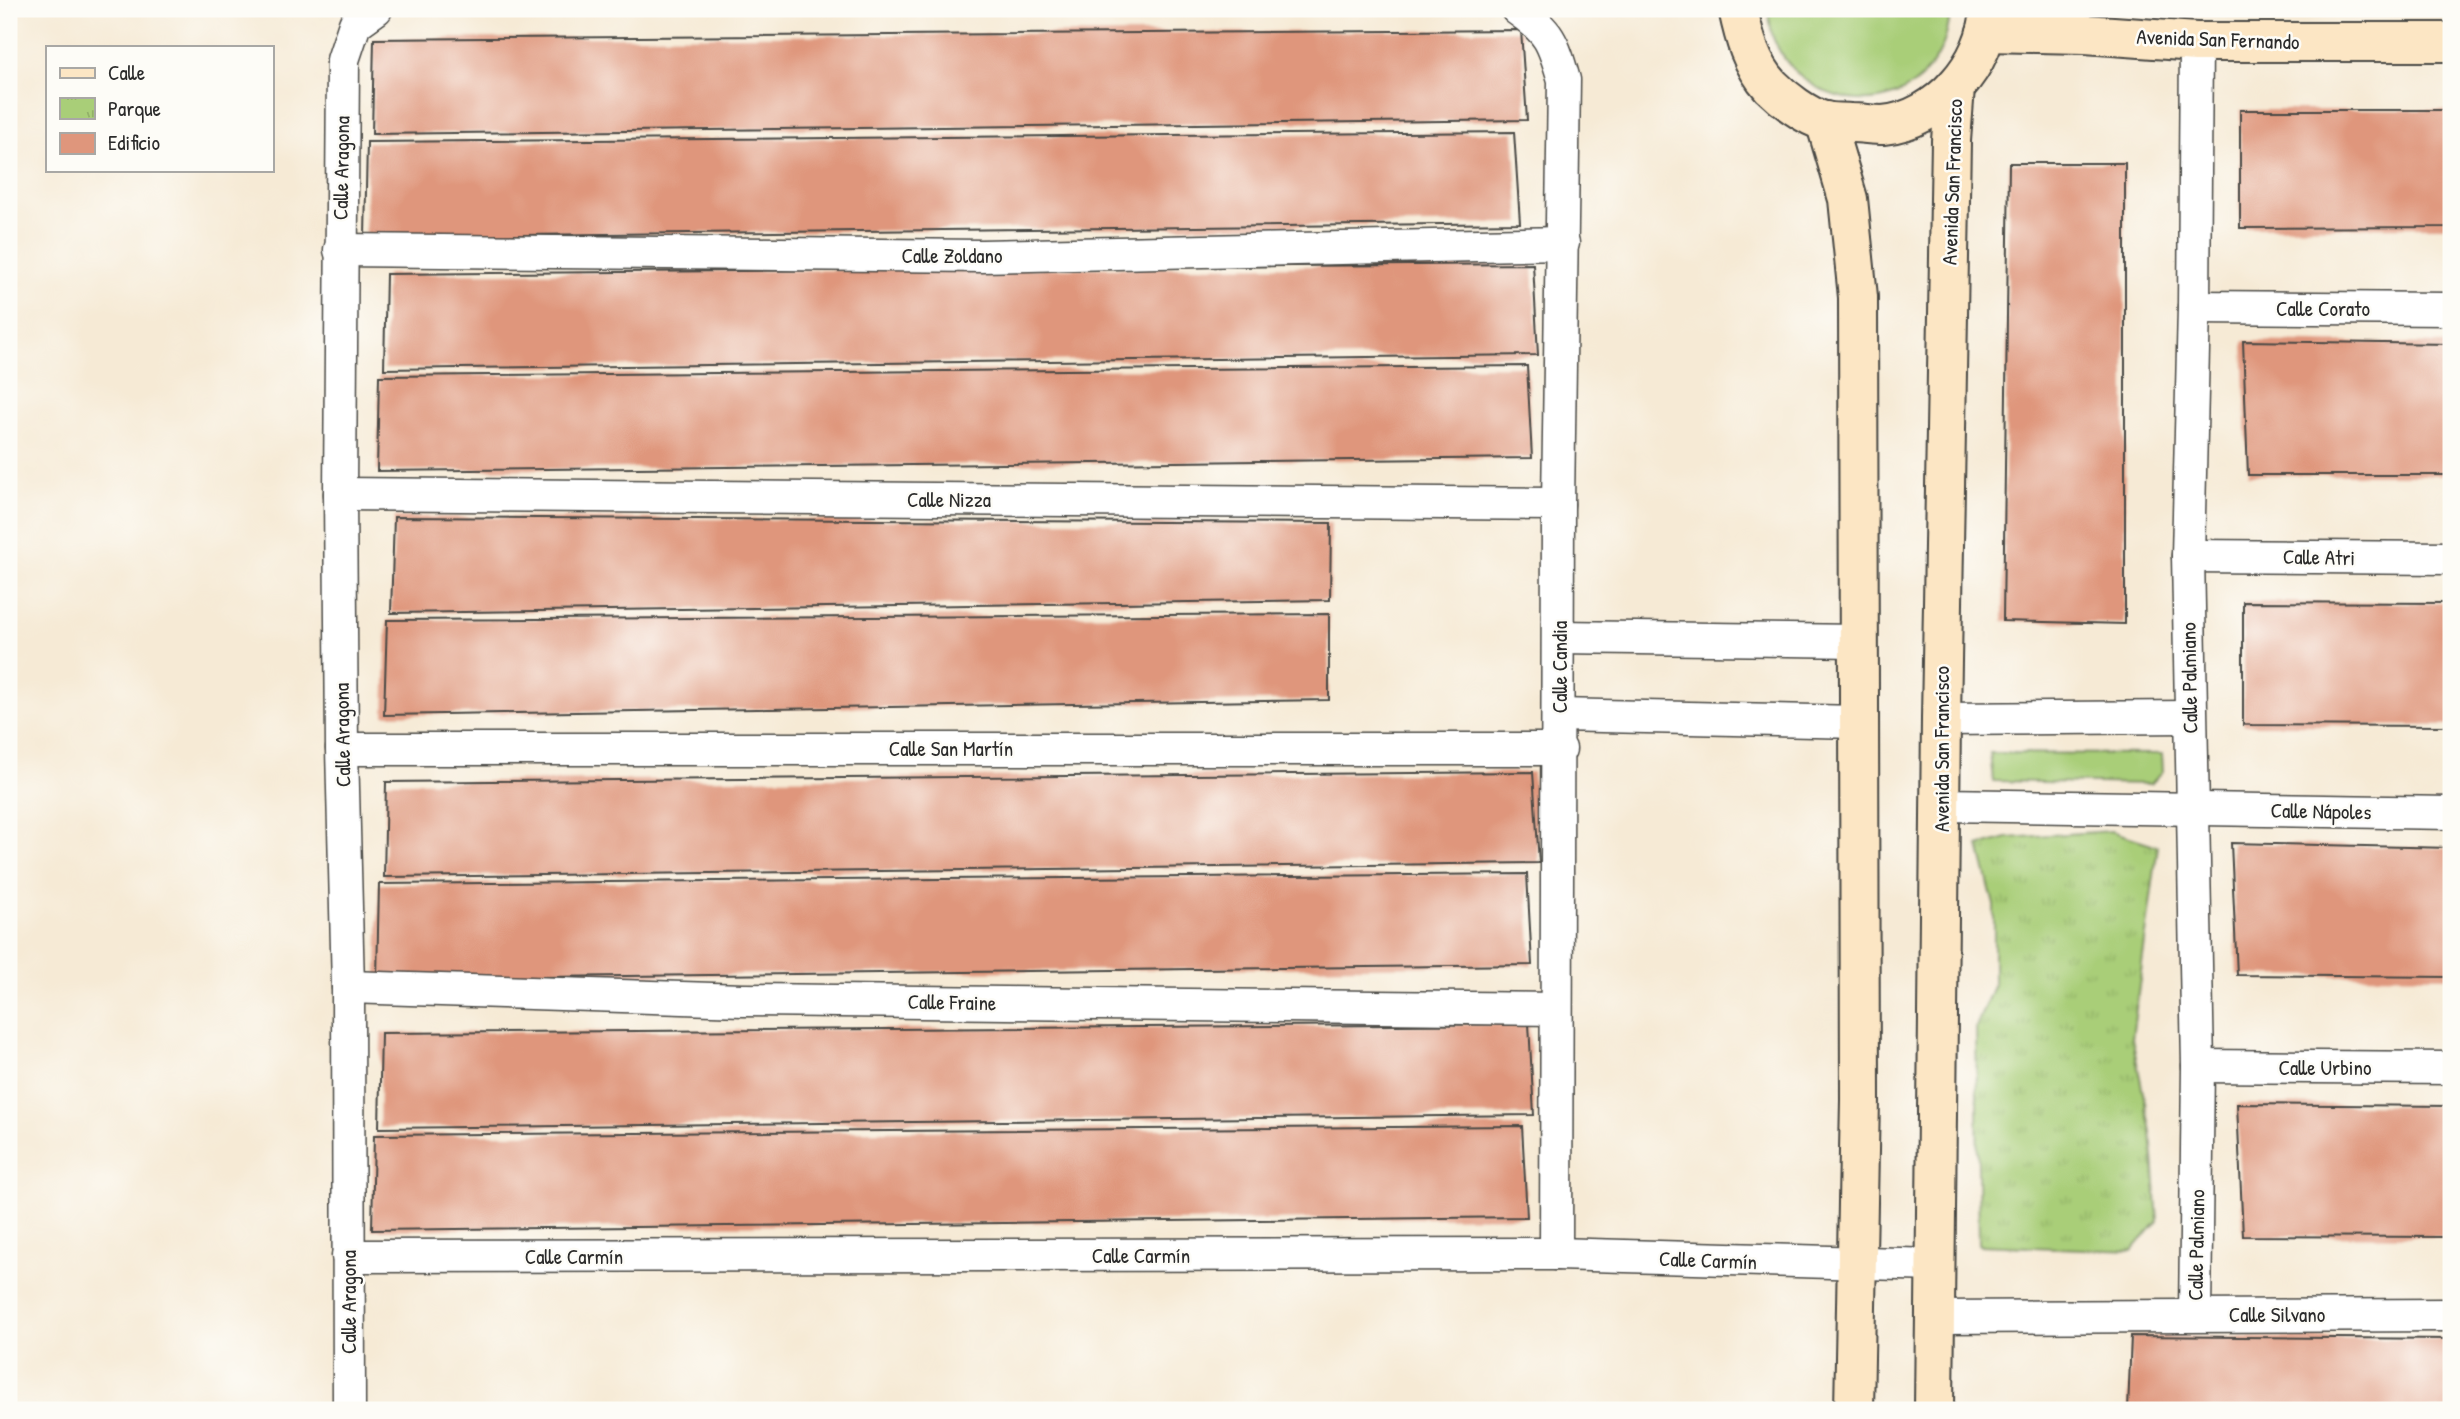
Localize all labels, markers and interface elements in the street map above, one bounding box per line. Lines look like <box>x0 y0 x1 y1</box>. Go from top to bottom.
street label: Avenida San Fernando <box>2136 22 2300 56</box>
legend <box>46 46 273 172</box>
text: Calle <box>108 58 145 87</box>
text: Parque <box>108 94 161 123</box>
street label: Avenida San Francisco <box>1935 99 1969 265</box>
street label: Calle Aragona <box>326 116 356 220</box>
text: Edificio <box>108 128 160 157</box>
street label: Calle Zoldano <box>901 241 1003 270</box>
street label: Calle Corato <box>2276 294 2370 323</box>
street label: Calle Nizza <box>907 485 991 514</box>
street label: Calle Atri <box>2283 542 2355 572</box>
street label: Calle Candia <box>1545 621 1574 713</box>
street label: Calle Palmiano <box>2174 622 2204 734</box>
street label: Avenida San Francisco <box>1927 666 1956 832</box>
street label: Calle Aragona <box>327 683 357 787</box>
street label: Calle San Martín <box>889 734 1013 763</box>
street label: Calle Nápoles <box>2270 796 2372 826</box>
street label: Calle Fraine <box>907 987 997 1017</box>
street label: Calle Urbino <box>2279 1053 2371 1082</box>
street label: Calle Palmiano <box>2181 1189 2211 1301</box>
street label: Calle Carmín <box>1092 1241 1190 1270</box>
street label: Calle Carmín <box>525 1242 623 1271</box>
street label: Calle Carmín <box>1658 1244 1758 1276</box>
street label: Calle Aragona <box>334 1250 363 1354</box>
street label: Calle Silvano <box>2229 1300 2325 1329</box>

